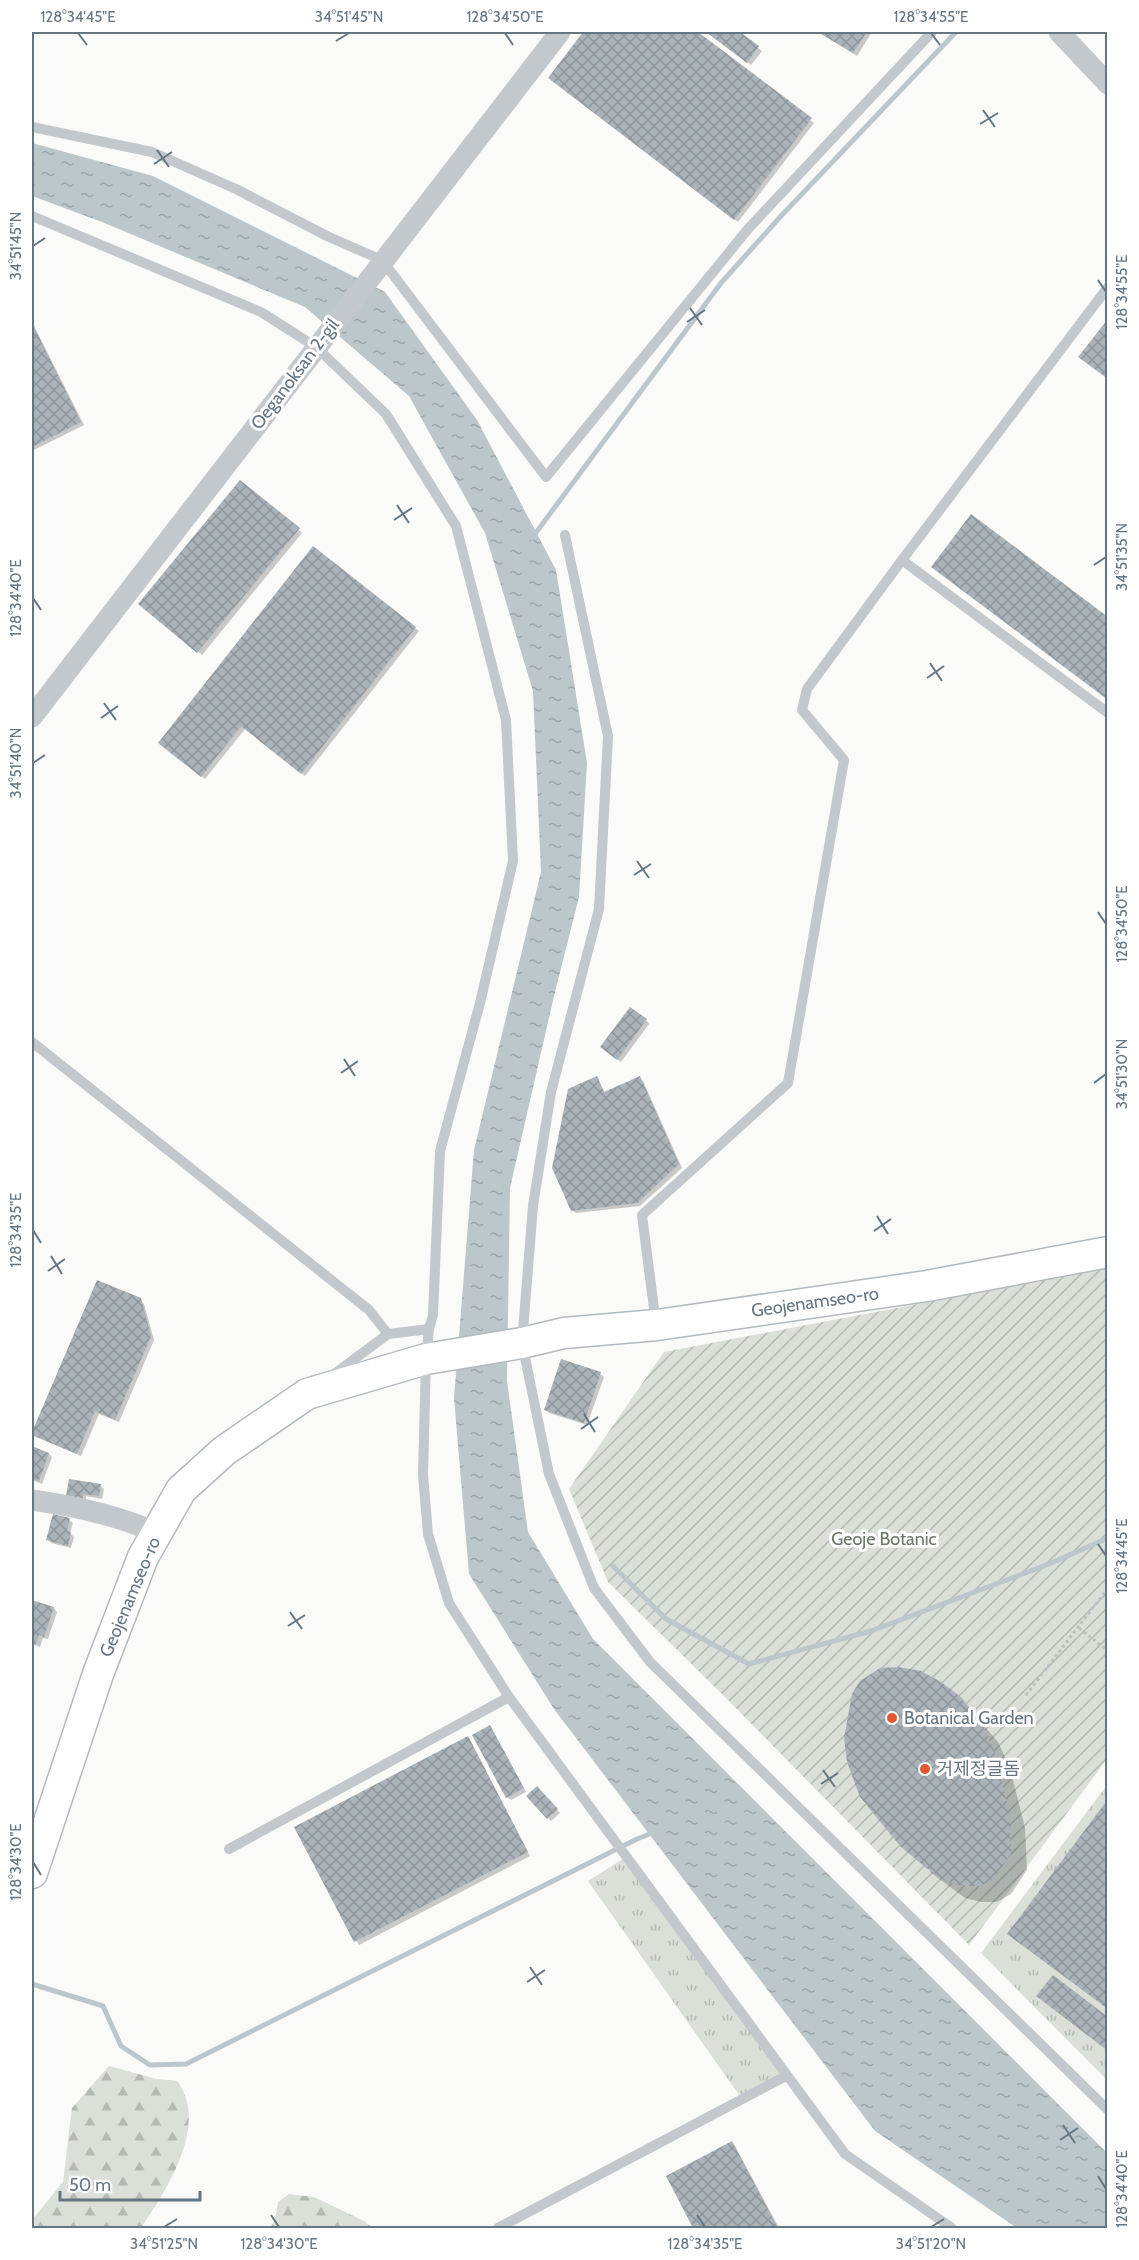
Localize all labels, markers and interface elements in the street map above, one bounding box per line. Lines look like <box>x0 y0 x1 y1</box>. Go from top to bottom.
text: 128°34'45"E <box>40 8 116 26</box>
text: 34°51'45"N <box>315 8 383 26</box>
text: 128°34'50"E <box>466 8 544 26</box>
text: 128°34'55"E <box>894 8 968 26</box>
text: 34°51'45"N <box>7 212 25 280</box>
text: 128°34'55"E <box>1113 255 1131 329</box>
street label: Oeganoksan 2-gil <box>246 314 344 434</box>
text: 34°51'35"N <box>1113 523 1131 591</box>
text: 128°34'40"E <box>7 559 25 637</box>
text: 34°51'40"N <box>7 728 25 798</box>
text: 128°34'50"E <box>1113 885 1131 963</box>
text: 34°51'30"N <box>1113 1039 1131 1109</box>
text: 128°34'35"E <box>7 1193 25 1267</box>
street label: Geojenamseo-ro <box>750 1282 880 1322</box>
text: 128°34'45"E <box>1113 1518 1131 1594</box>
park label: Geoje Botanic <box>831 1528 937 1550</box>
street label: Geojenamseo-ro <box>95 1534 165 1660</box>
place label: Botanical Garden <box>904 1707 1034 1729</box>
marker: Botanical Garden <box>885 1711 899 1725</box>
place label: 거제정글돔 <box>937 1758 1020 1780</box>
marker: 거제정글돔 <box>918 1762 932 1776</box>
text: 128°34'30"E <box>7 1823 25 1901</box>
text: 128°34'40"E <box>1113 2150 1131 2228</box>
scale bar <box>60 2164 200 2202</box>
text: 50 m <box>69 2174 111 2196</box>
text: 34°51'25"N <box>130 2235 198 2253</box>
text: 128°34'30"E <box>240 2235 318 2253</box>
text: 128°34'35"E <box>668 2235 742 2253</box>
text: 34°51'20"N <box>896 2235 966 2253</box>

